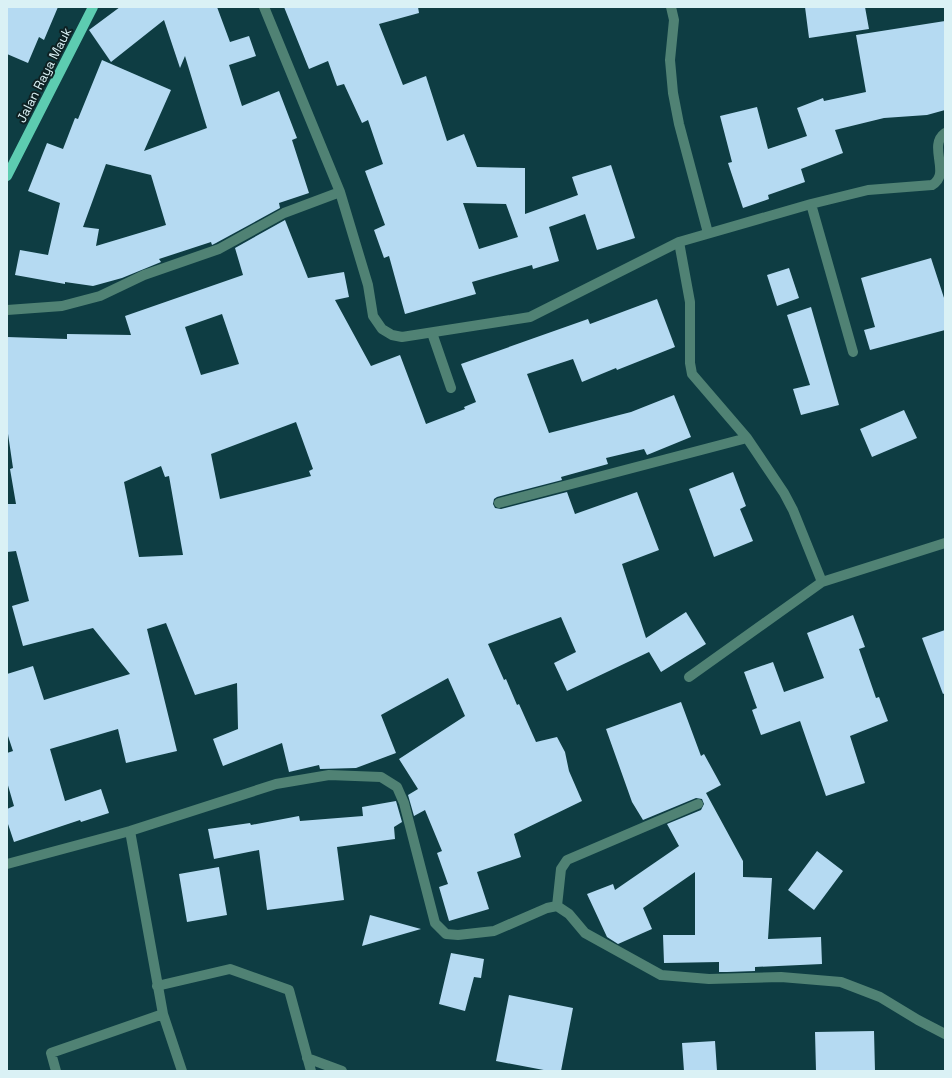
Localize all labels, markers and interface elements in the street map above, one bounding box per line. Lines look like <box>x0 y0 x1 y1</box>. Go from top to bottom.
street label: Jalan Raya Mauk <box>13 25 75 125</box>

